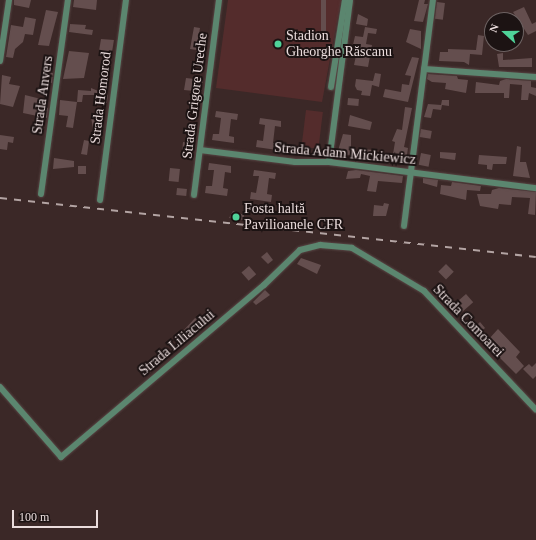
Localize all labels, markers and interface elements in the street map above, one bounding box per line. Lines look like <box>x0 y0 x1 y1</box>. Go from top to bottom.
north arrow <box>484 12 524 52</box>
text: N <box>487 22 501 34</box>
place label: Stadion Gheorghe Răscanu <box>286 28 392 60</box>
street label: Strada Grigore Ureche <box>179 32 211 160</box>
marker: Stadion Gheorghe Răscanu <box>273 39 283 49</box>
street label: Strada Homorod <box>87 51 115 145</box>
street label: Strada Anvers <box>29 54 57 136</box>
street label: Strada Adam Mickiewicz <box>273 139 417 169</box>
place label: Fosta haltă Pavilioanele CFR <box>244 201 343 234</box>
marker: Fosta haltă Pavilioanele CFR <box>231 212 241 222</box>
street label: Strada Comoarei <box>429 281 507 361</box>
street label: Strada Liliacului <box>136 306 218 380</box>
scale bar <box>14 502 100 528</box>
text: 100 m <box>19 510 49 524</box>

